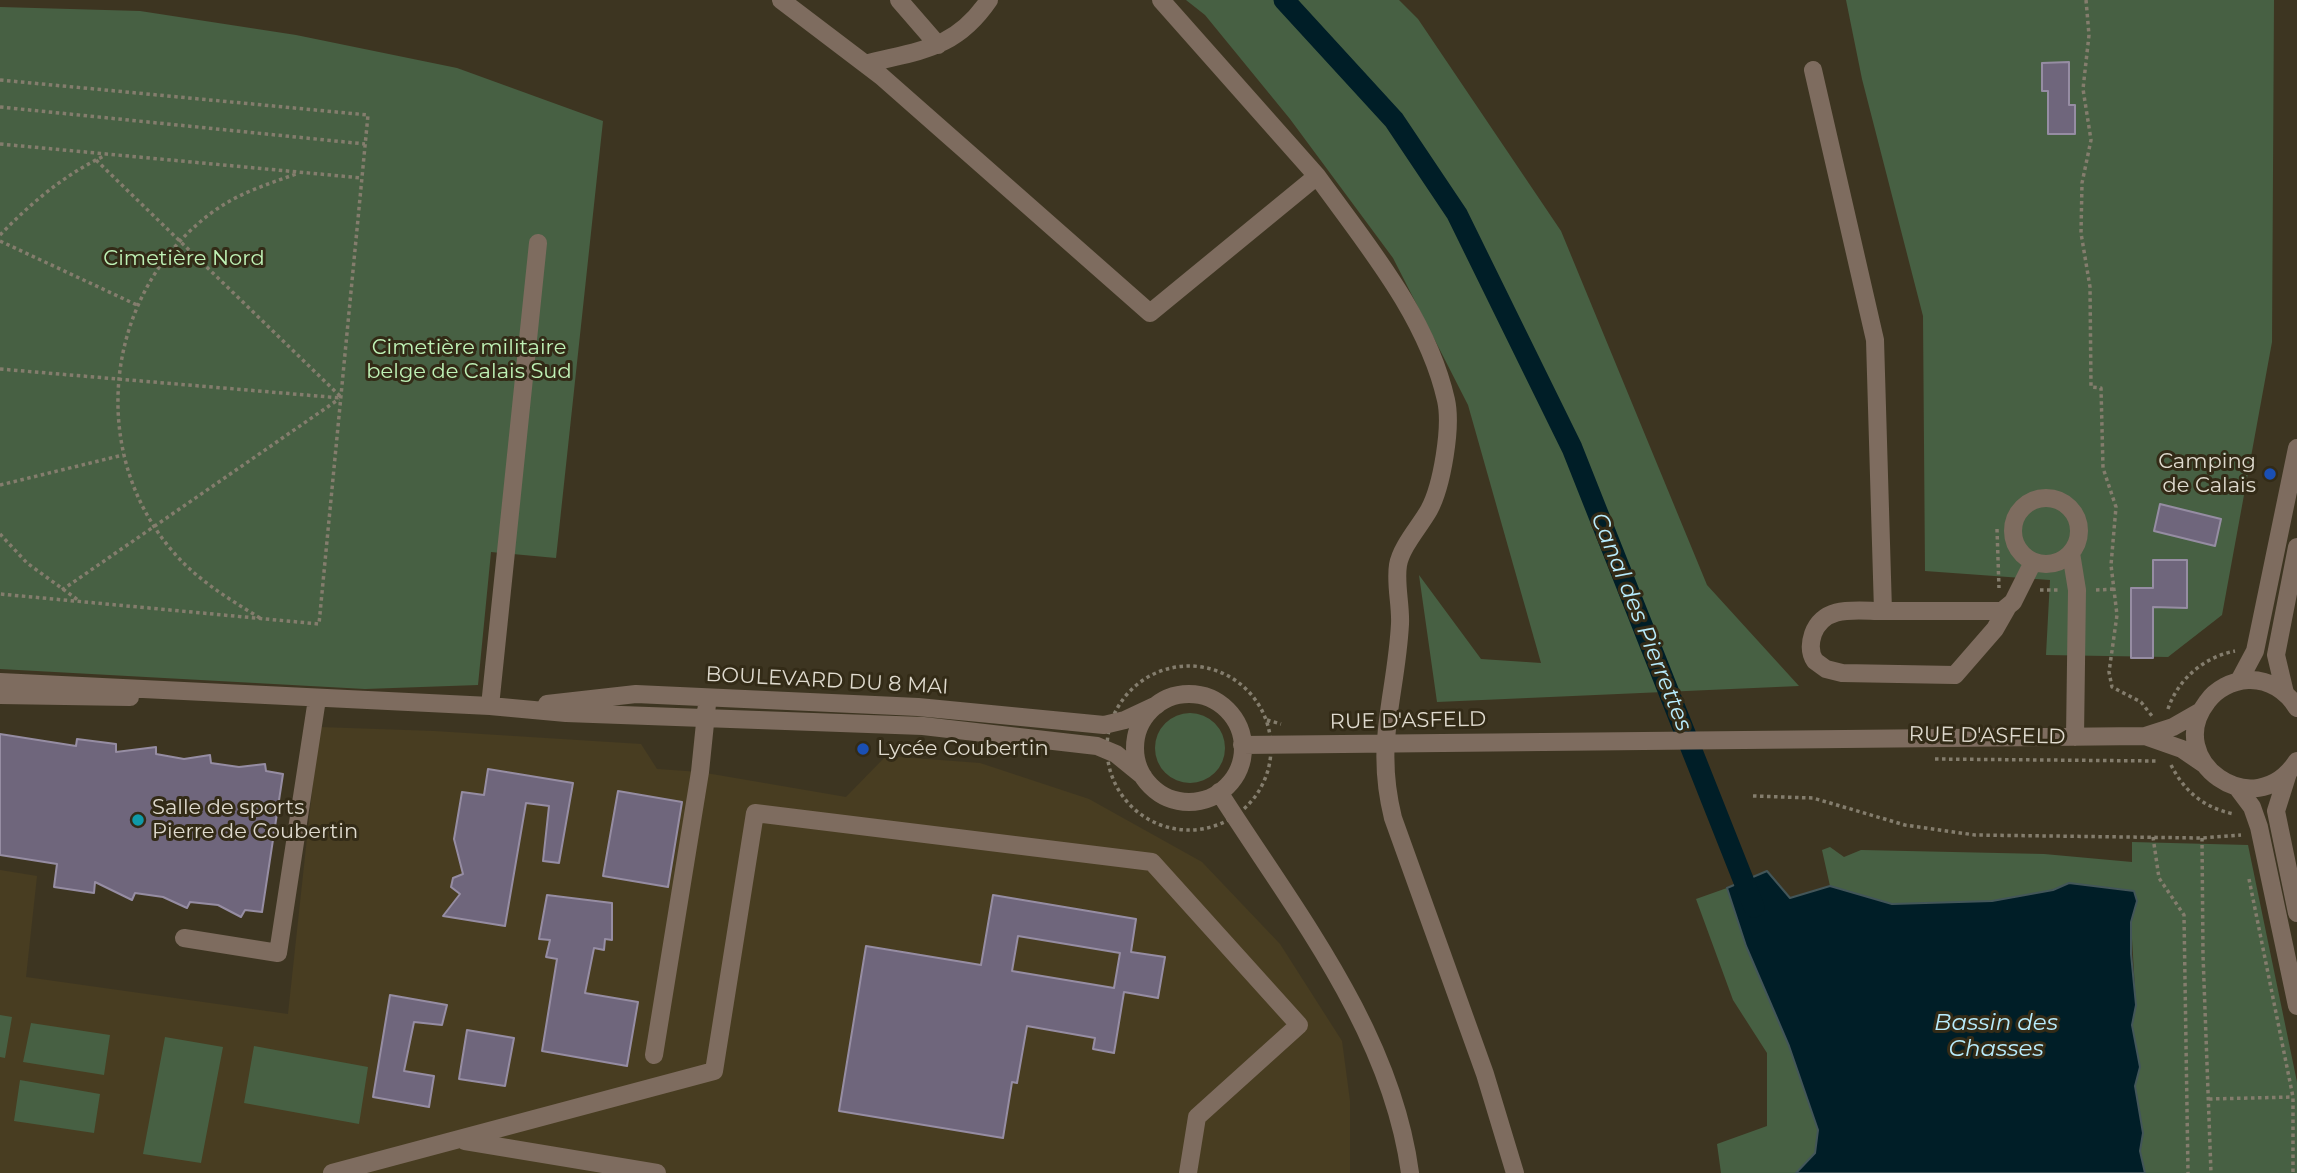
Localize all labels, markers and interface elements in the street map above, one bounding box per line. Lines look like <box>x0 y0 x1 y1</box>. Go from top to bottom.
park label: Cimetière Nord <box>103 246 265 272</box>
park label: Cimetière militaire belge de Calais Sud <box>366 335 572 385</box>
place label: Camping de Calais <box>2158 449 2256 499</box>
marker: Camping de Calais <box>2262 466 2278 482</box>
water label: Canal des Pierrettes <box>1585 509 1697 735</box>
street label: BOULEVARD DU 8 MAI <box>705 662 949 700</box>
street label: RUE D'ASFELD <box>1329 707 1487 735</box>
street label: RUE D'ASFELD <box>1908 722 2066 750</box>
place label: Lycée Coubertin <box>877 736 1049 762</box>
marker: Lycée Coubertin <box>855 741 871 757</box>
place label: Salle de sports Pierre de Coubertin <box>152 795 358 845</box>
marker: Salle de sports Pierre de Coubertin <box>130 812 146 828</box>
water label: Bassin des Chasses <box>1934 1009 2058 1063</box>

